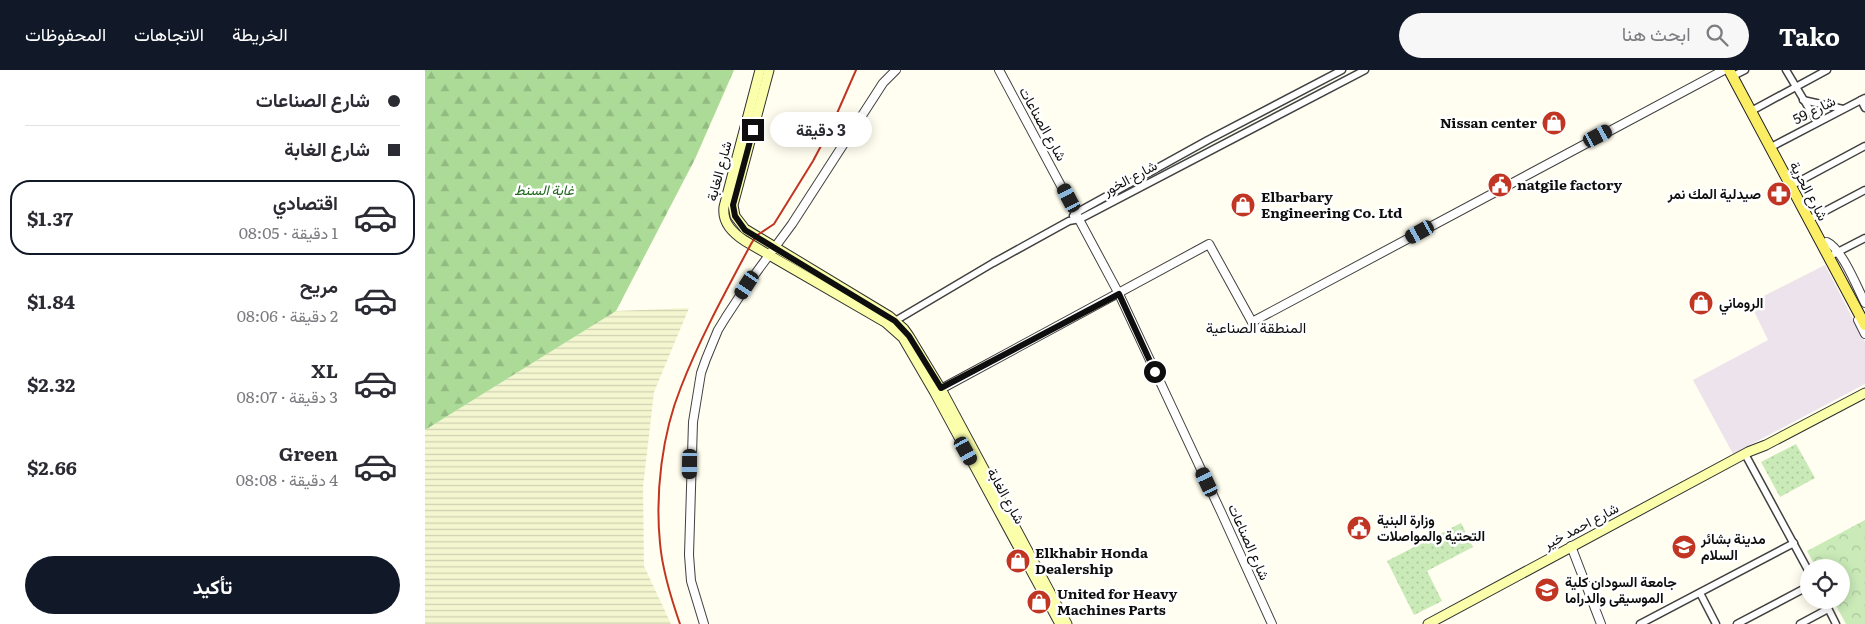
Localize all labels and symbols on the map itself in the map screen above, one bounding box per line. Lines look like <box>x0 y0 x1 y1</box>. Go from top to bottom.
street label: شارع الصناعات <box>1014 83 1072 165</box>
street label: شارع 59 <box>1789 90 1839 130</box>
shop icon: Nissan center <box>1541 110 1567 136</box>
callout: 3 دقيقة <box>771 112 873 148</box>
place label: Nissan center <box>1440 112 1537 132</box>
route end <box>742 119 764 141</box>
car <box>1581 122 1614 150</box>
street label: شارع الغابة <box>700 139 738 203</box>
street label: شارع الخور <box>1098 154 1161 202</box>
street label: شارع الحرية <box>1784 157 1834 225</box>
public building icon: natgile factory <box>1487 172 1513 198</box>
place label: natgile factory <box>1517 174 1623 194</box>
park label: غابة السنط <box>514 179 574 199</box>
car <box>1055 181 1082 215</box>
pharmacy icon: صيدلية المك نمر <box>1766 181 1792 207</box>
place label: صيدلية المك نمر <box>1667 183 1761 203</box>
place label: Elbarbary Engineering Co. Ltd <box>1261 186 1402 222</box>
shop icon: Elbarbary Engineering Co. Ltd <box>1230 192 1256 218</box>
car <box>1403 218 1436 246</box>
car <box>732 268 761 302</box>
shop icon: الروماني <box>1688 290 1714 316</box>
place label: الروماني <box>1719 292 1764 315</box>
district label: المنطقة الصناعية <box>1206 315 1306 338</box>
route start <box>1144 361 1166 383</box>
car <box>952 434 979 468</box>
car <box>682 449 697 479</box>
street label: شارع الغابة <box>982 464 1030 528</box>
car <box>1193 465 1220 499</box>
street label: شارع احمد خير <box>1539 497 1622 555</box>
street label: شارع الصناعات <box>1222 500 1276 584</box>
place label: وزارة البنية التحتية والمواصلات <box>1377 509 1485 545</box>
public building icon: وزارة البنية التحتية والمواصلات <box>1346 515 1372 541</box>
place label: مدينة بشائر السلام <box>1700 528 1766 564</box>
school or university icon: مدينة بشائر السلام <box>1671 534 1697 560</box>
place label: Elkhabir Honda Dealership <box>1035 542 1149 578</box>
shop icon: Elkhabir Honda Dealership <box>1005 548 1031 574</box>
place label: جامعة السودان كلية الموسيقى والدراما <box>1565 571 1677 607</box>
school or university icon: جامعة السودان كلية الموسيقى والدراما <box>1534 577 1560 603</box>
place label: United for Heavy Machines Parts <box>1057 583 1178 619</box>
shop icon: United for Heavy Machines Parts <box>1026 589 1052 615</box>

